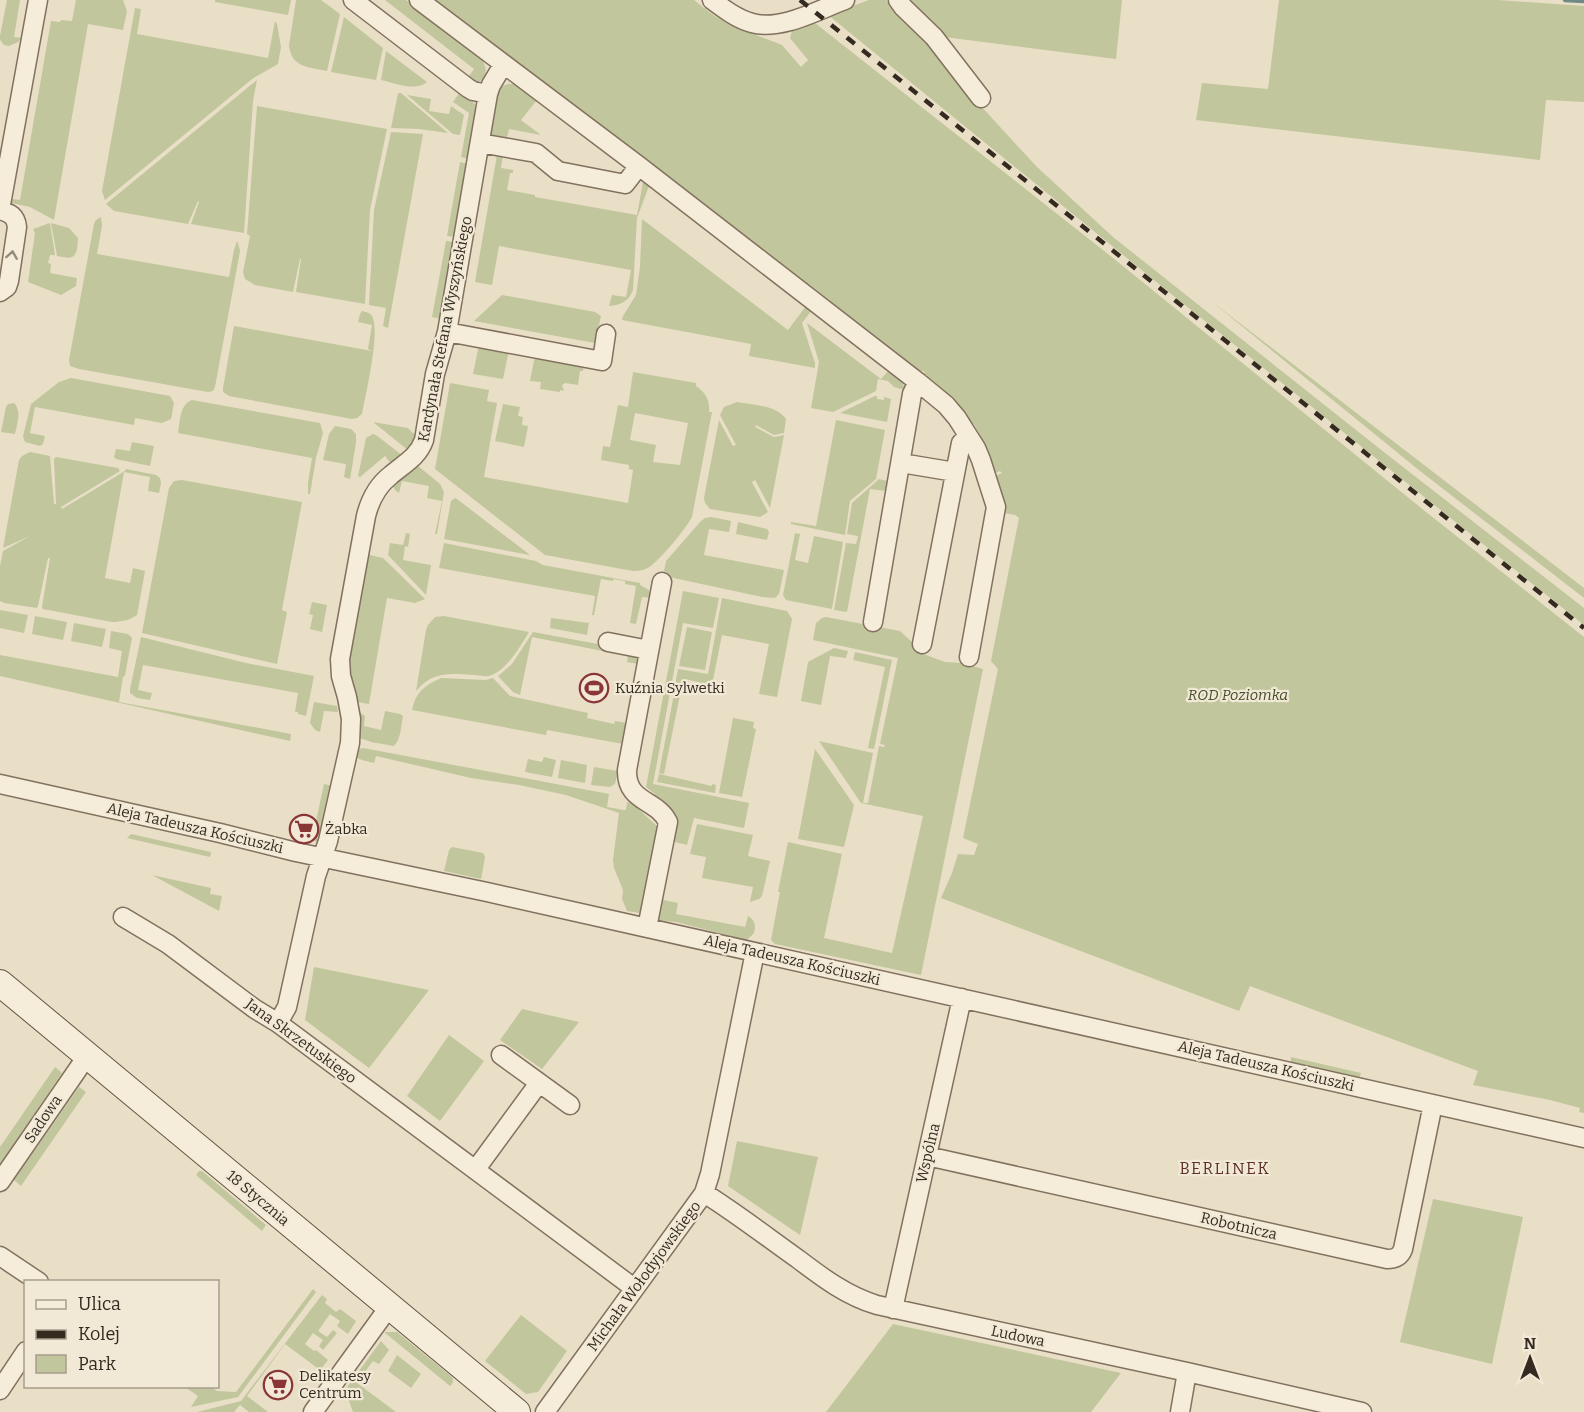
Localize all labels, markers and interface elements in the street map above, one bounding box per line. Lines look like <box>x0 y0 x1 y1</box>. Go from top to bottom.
street label: Kardynała Stefana Wyszyńskiego <box>414 215 476 443</box>
one-way arrow <box>6 251 18 260</box>
sports icon: Kuźnia Sylwetki <box>578 672 610 704</box>
place label: Kuźnia Sylwetki <box>615 679 725 697</box>
park label: ROD Poziomka <box>1188 686 1288 704</box>
street label: Aleja Tadeusza Kościuszki <box>105 799 285 857</box>
supermarket icon: Żabka <box>288 813 320 845</box>
place label: Żabka <box>325 820 367 838</box>
street label: Aleja Tadeusza Kościuszki <box>702 931 882 989</box>
street label: Jana Skrzetuskiego <box>241 994 360 1087</box>
street label: Aleja Tadeusza Kościuszki <box>1176 1037 1356 1095</box>
street label: Sadowa <box>20 1092 66 1146</box>
street label: Wspólna <box>912 1121 944 1185</box>
district label: BERLINEK <box>1180 1159 1270 1178</box>
street label: 18 Stycznia <box>223 1166 293 1230</box>
street label: Michała Wołodyjowskiego <box>584 1198 704 1354</box>
street label: Robotnicza <box>1199 1208 1279 1244</box>
legend <box>24 1280 219 1388</box>
text: Ulica <box>78 1293 121 1315</box>
street label: Ludowa <box>989 1322 1047 1350</box>
text: Kolej <box>78 1323 120 1345</box>
north arrow <box>1500 1328 1560 1388</box>
text: N <box>1524 1334 1536 1353</box>
text: Park <box>78 1353 117 1375</box>
place label: Delikatesy Centrum <box>299 1367 371 1402</box>
supermarket icon: Delikatesy Centrum <box>262 1369 294 1401</box>

